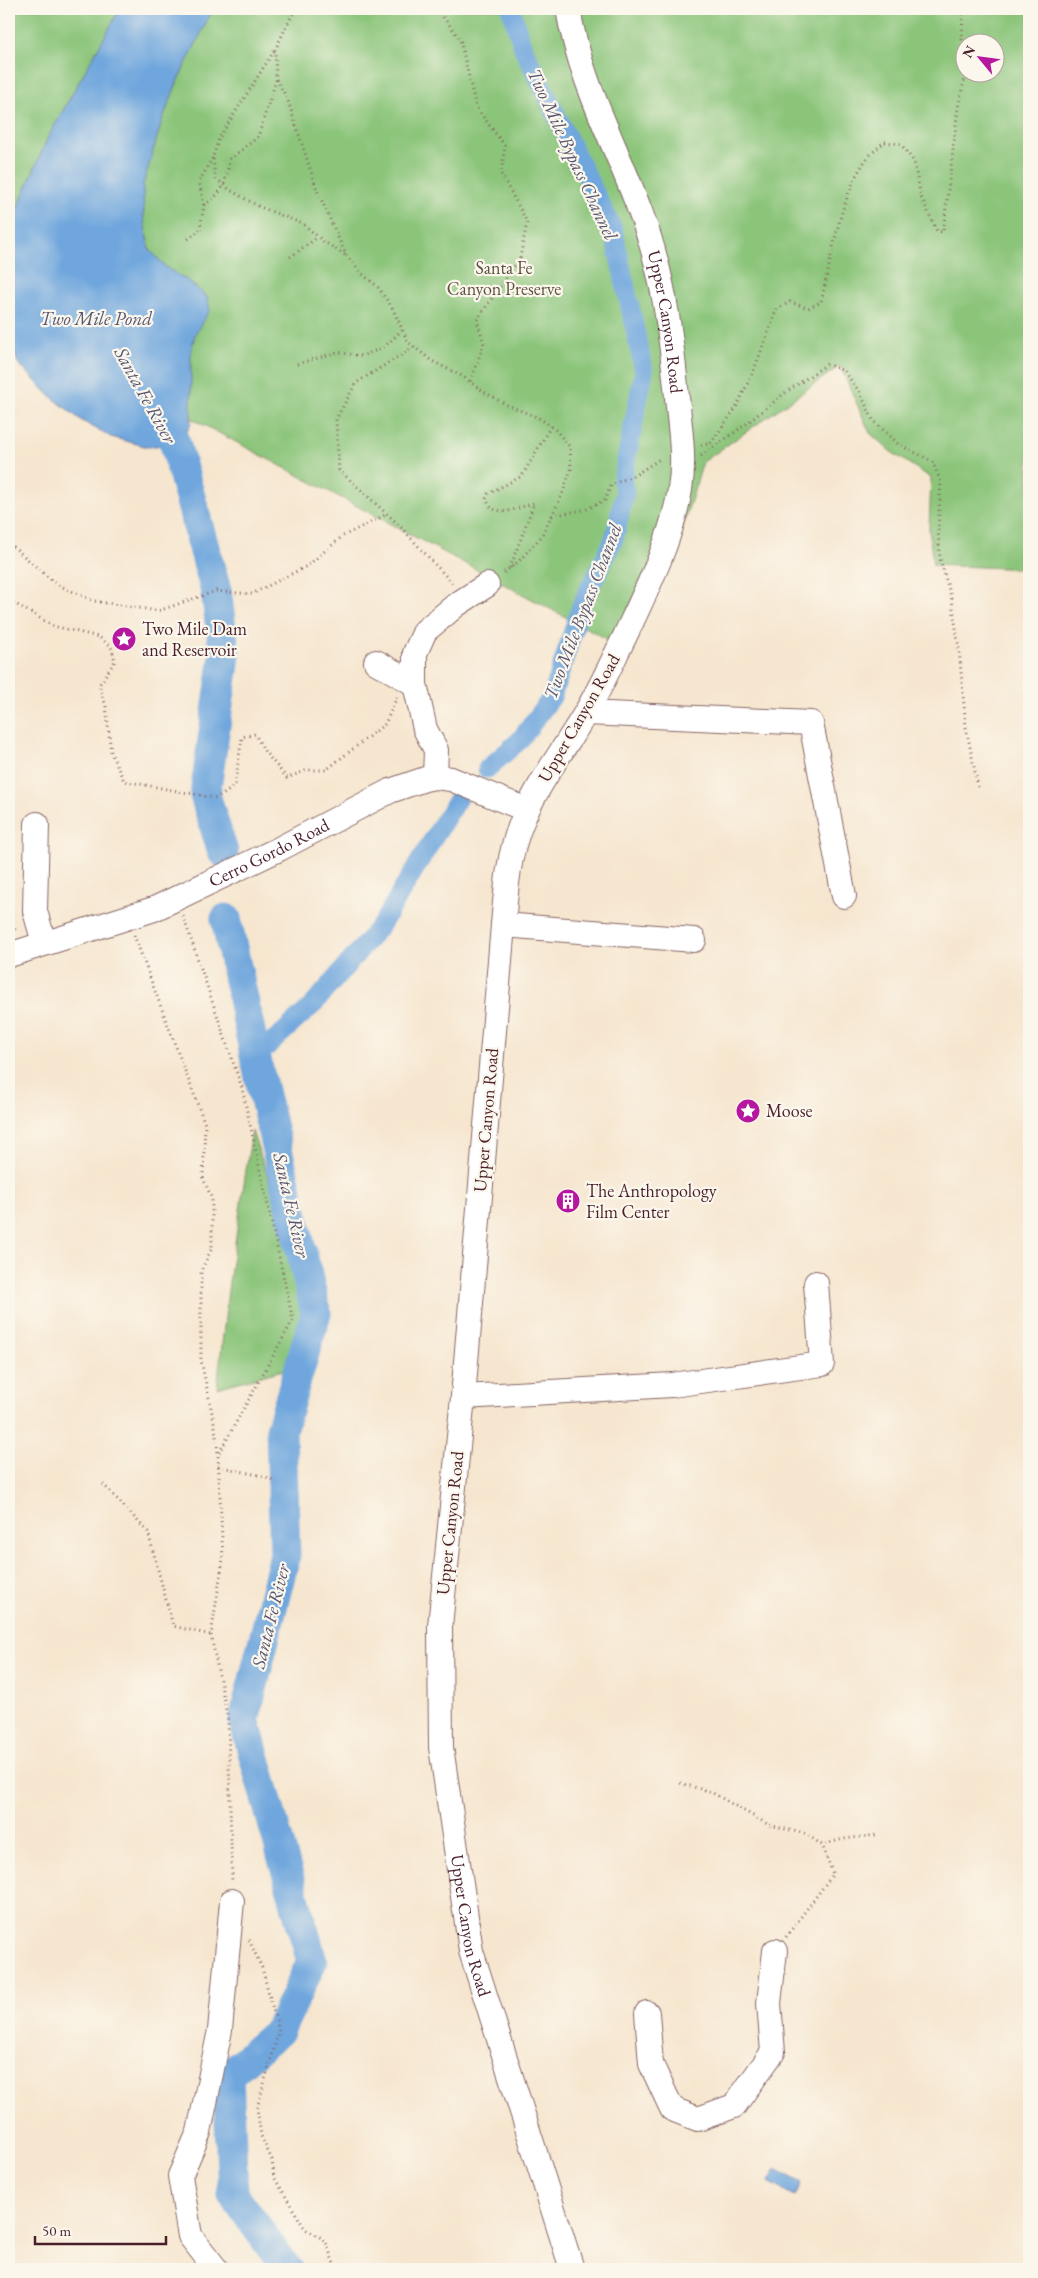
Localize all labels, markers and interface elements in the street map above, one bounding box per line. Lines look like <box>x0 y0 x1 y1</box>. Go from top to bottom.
north arrow <box>956 32 1006 82</box>
text: N <box>958 42 980 61</box>
water label: Two Mile Bypass Channel <box>522 65 623 244</box>
street label: Upper Canyon Road <box>643 248 689 395</box>
park label: Santa Fe Canyon Preserve <box>447 256 561 300</box>
water label: Two Mile Pond <box>40 306 152 331</box>
water label: Santa Fe River <box>108 342 183 449</box>
water label: Two Mile Bypass Channel <box>537 519 628 703</box>
place label: Two Mile Dam and Reservoir <box>142 617 247 661</box>
place icon: Two Mile Dam and Reservoir <box>111 626 137 652</box>
street label: Upper Canyon Road <box>532 649 625 786</box>
street label: Cerro Gordo Road <box>205 812 334 892</box>
street label: Upper Canyon Road <box>468 1046 503 1193</box>
place icon: Moose <box>735 1098 761 1124</box>
place label: Moose <box>766 1099 813 1122</box>
water label: Santa Fe River <box>267 1149 316 1261</box>
place label: The Anthropology Film Center <box>586 1179 717 1223</box>
building icon: The Anthropology Film Center <box>555 1188 581 1214</box>
street label: Upper Canyon Road <box>431 1449 469 1596</box>
water label: Santa Fe River <box>245 1561 296 1672</box>
street label: Upper Canyon Road <box>446 1853 497 2000</box>
scale bar <box>35 2213 166 2245</box>
text: 50 m <box>42 2221 71 2240</box>

